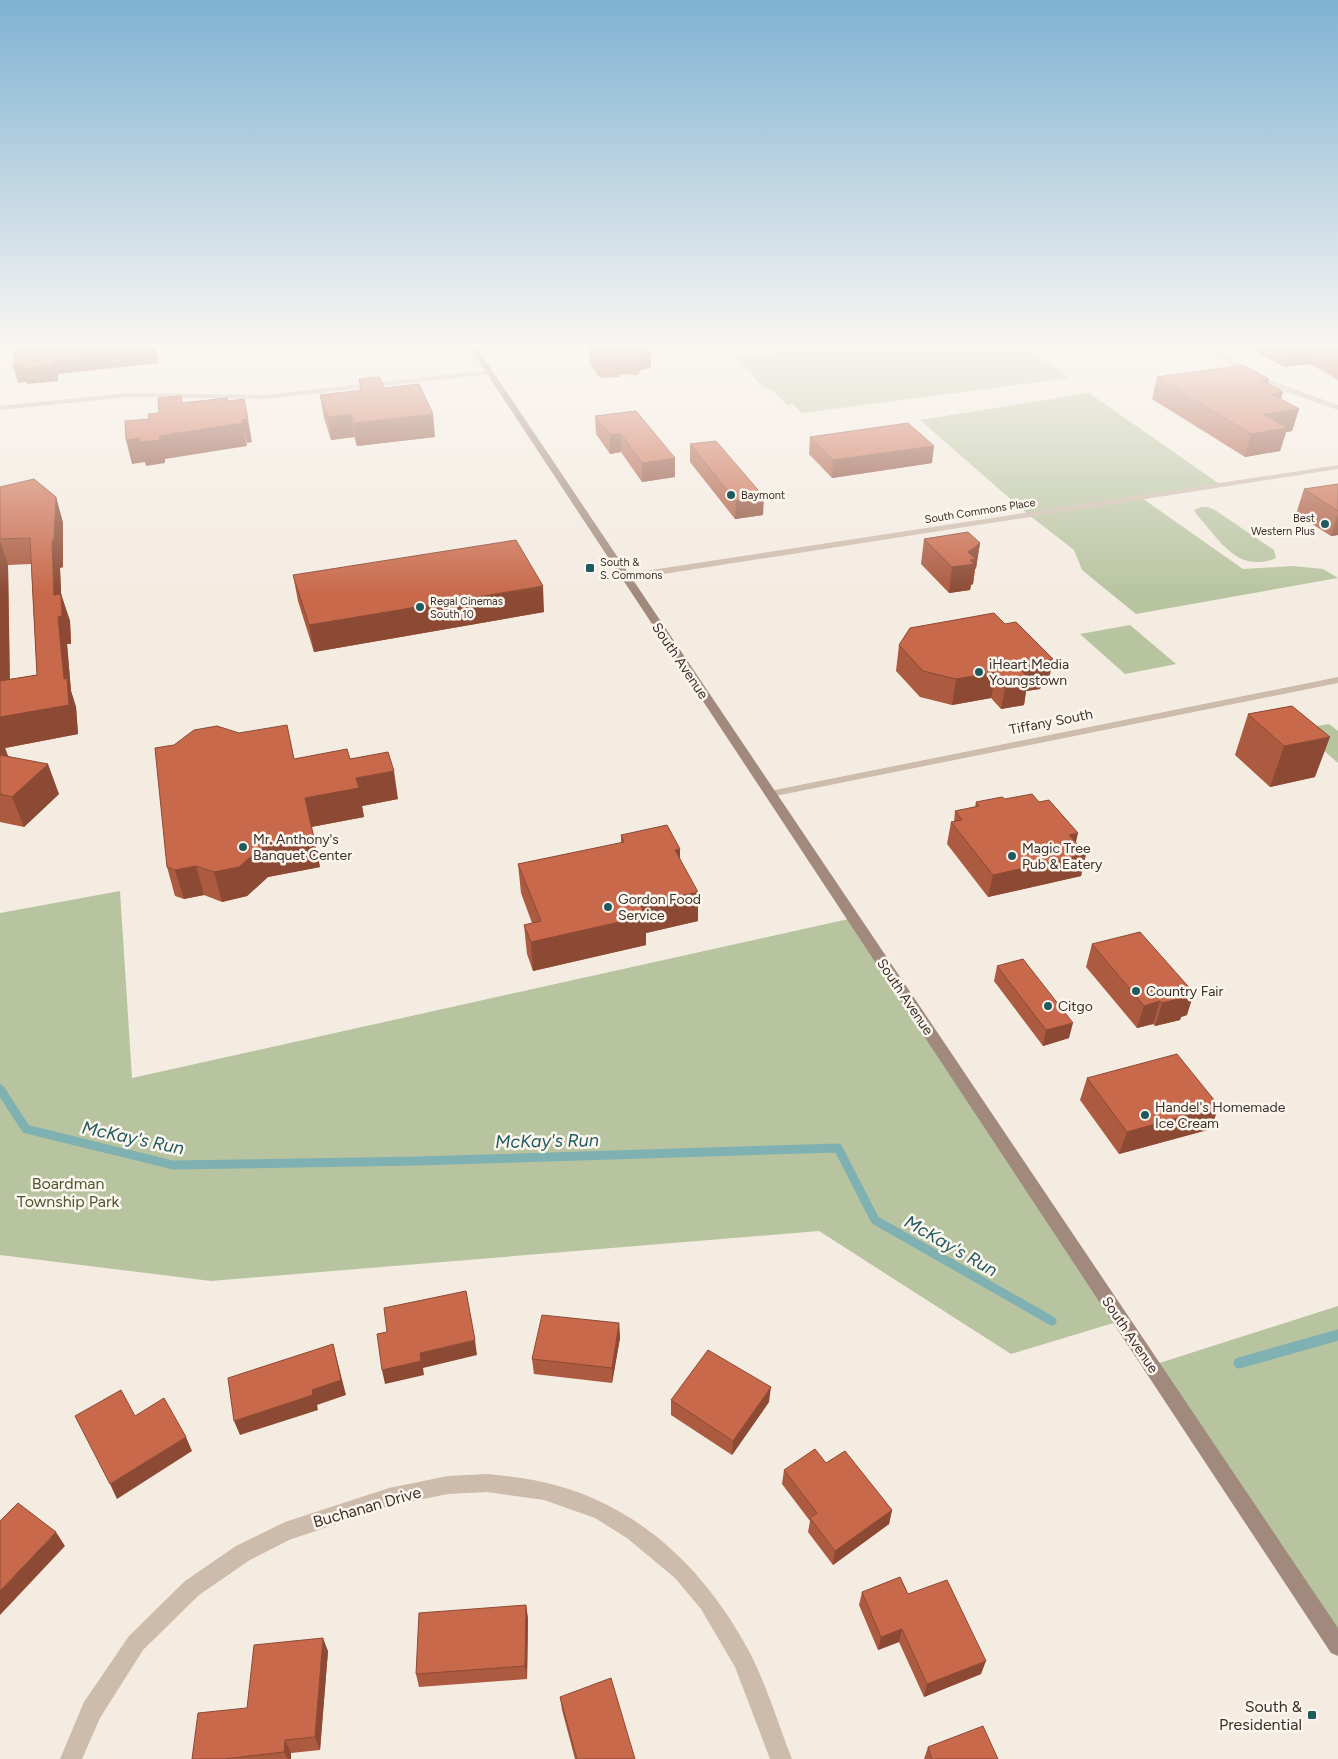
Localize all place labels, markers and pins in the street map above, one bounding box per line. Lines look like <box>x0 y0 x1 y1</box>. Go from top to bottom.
marker: Baymont <box>725 489 737 501</box>
place label: Baymont <box>741 489 785 502</box>
place label: Best Western Plus <box>1251 512 1315 538</box>
marker: Best Western Plus <box>1319 518 1331 530</box>
place label: South & S. Commons <box>600 556 662 582</box>
marker: South & S. Commons <box>584 562 596 574</box>
place label: Regal Cinemas South 10 <box>430 595 503 621</box>
marker: Regal Cinemas South 10 <box>414 601 426 613</box>
place label: iHeart Media Youngstown <box>989 656 1069 689</box>
marker: iHeart Media Youngstown <box>973 666 985 678</box>
place label: Mr. Anthony's Banquet Center <box>253 831 352 864</box>
place label: Magic Tree Pub & Eatery <box>1022 840 1103 873</box>
marker: Mr. Anthony's Banquet Center <box>237 841 249 853</box>
marker: Magic Tree Pub & Eatery <box>1006 850 1018 862</box>
place label: Gordon Food Service <box>618 891 701 924</box>
marker: Gordon Food Service <box>602 901 614 913</box>
place label: Country Fair <box>1146 983 1224 1000</box>
marker: Country Fair <box>1130 985 1142 997</box>
place label: Citgo <box>1058 998 1093 1015</box>
marker: Citgo <box>1042 1000 1054 1012</box>
place label: Handel's Homemade Ice Cream <box>1155 1099 1286 1132</box>
marker: Handel's Homemade Ice Cream <box>1139 1109 1151 1121</box>
place label: South & Presidential <box>1219 1697 1303 1734</box>
marker: South & Presidential <box>1306 1709 1318 1721</box>

